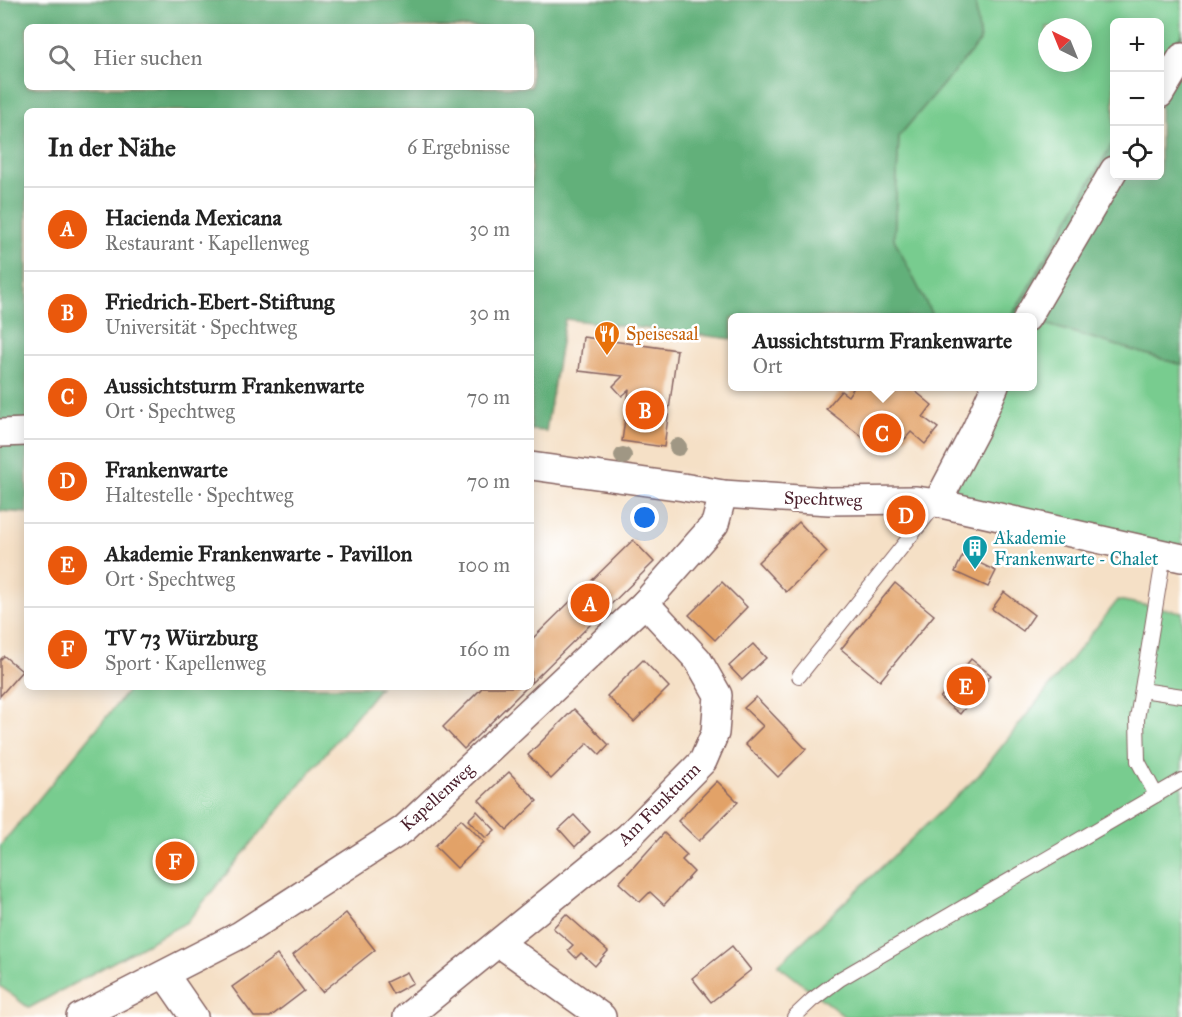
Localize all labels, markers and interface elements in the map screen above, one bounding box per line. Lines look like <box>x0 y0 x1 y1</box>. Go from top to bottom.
north arrow <box>1038 18 1092 72</box>
map controls <box>1110 18 1164 180</box>
button: + <box>1110 18 1164 72</box>
search box <box>24 24 534 90</box>
icon: search <box>45 41 78 74</box>
text: Hier suchen <box>93 44 202 71</box>
button: − <box>1110 72 1164 126</box>
button: locate <box>1110 126 1164 180</box>
text: In der Nähe <box>48 131 176 163</box>
text: 6 Ergebnisse <box>407 135 510 159</box>
text: Hacienda Mexicana <box>105 204 282 231</box>
text: A <box>61 217 74 241</box>
text: 30 m <box>469 217 510 241</box>
text: Restaurant · Kapellenweg <box>105 231 309 255</box>
text: Friedrich-Ebert-Stiftung <box>105 288 334 315</box>
text: B <box>61 301 74 325</box>
text: 30 m <box>469 301 510 325</box>
popup <box>728 313 1037 391</box>
text: Universität · Spechtweg <box>105 315 297 339</box>
restaurant icon: Speisesaal <box>592 319 622 357</box>
place label: Speisesaal <box>626 323 699 345</box>
text: Aussichtsturm Frankenwarte <box>753 327 1012 354</box>
text: Ort <box>753 354 783 378</box>
text: Aussichtsturm Frankenwarte <box>105 372 365 399</box>
text: C <box>61 385 74 409</box>
text: 70 m <box>467 385 510 409</box>
pin: B <box>626 388 664 432</box>
text: Ort · Spechtweg <box>105 399 235 423</box>
pin: C <box>862 410 902 456</box>
text: Frankenwarte <box>105 456 228 483</box>
text: D <box>60 469 75 493</box>
text: 70 m <box>467 469 510 493</box>
text: Haltestelle · Spechtweg <box>105 483 293 507</box>
street label: Spechtweg <box>783 487 863 512</box>
pin: D <box>886 492 926 538</box>
your location <box>630 503 659 532</box>
place label: Akademie Frankenwarte - Chalet <box>993 527 1159 570</box>
building icon: Akademie Frankenwarte - Chalet <box>960 533 990 571</box>
text: Akademie Frankenwarte - Pavillon <box>105 540 412 567</box>
text: E <box>60 553 75 577</box>
text: 100 m <box>458 553 510 577</box>
text: Ort · Spechtweg <box>105 567 235 591</box>
pin: A <box>570 580 610 626</box>
text: TV 73 Würzburg <box>105 624 257 651</box>
text: F <box>61 637 74 661</box>
text: 160 m <box>459 637 510 661</box>
text: Sport · Kapellenweg <box>105 651 266 675</box>
pin: E <box>946 664 986 708</box>
street label: Kapellenweg <box>396 758 479 836</box>
street label: Am Funkturm <box>612 758 705 851</box>
pin: F <box>156 838 195 884</box>

